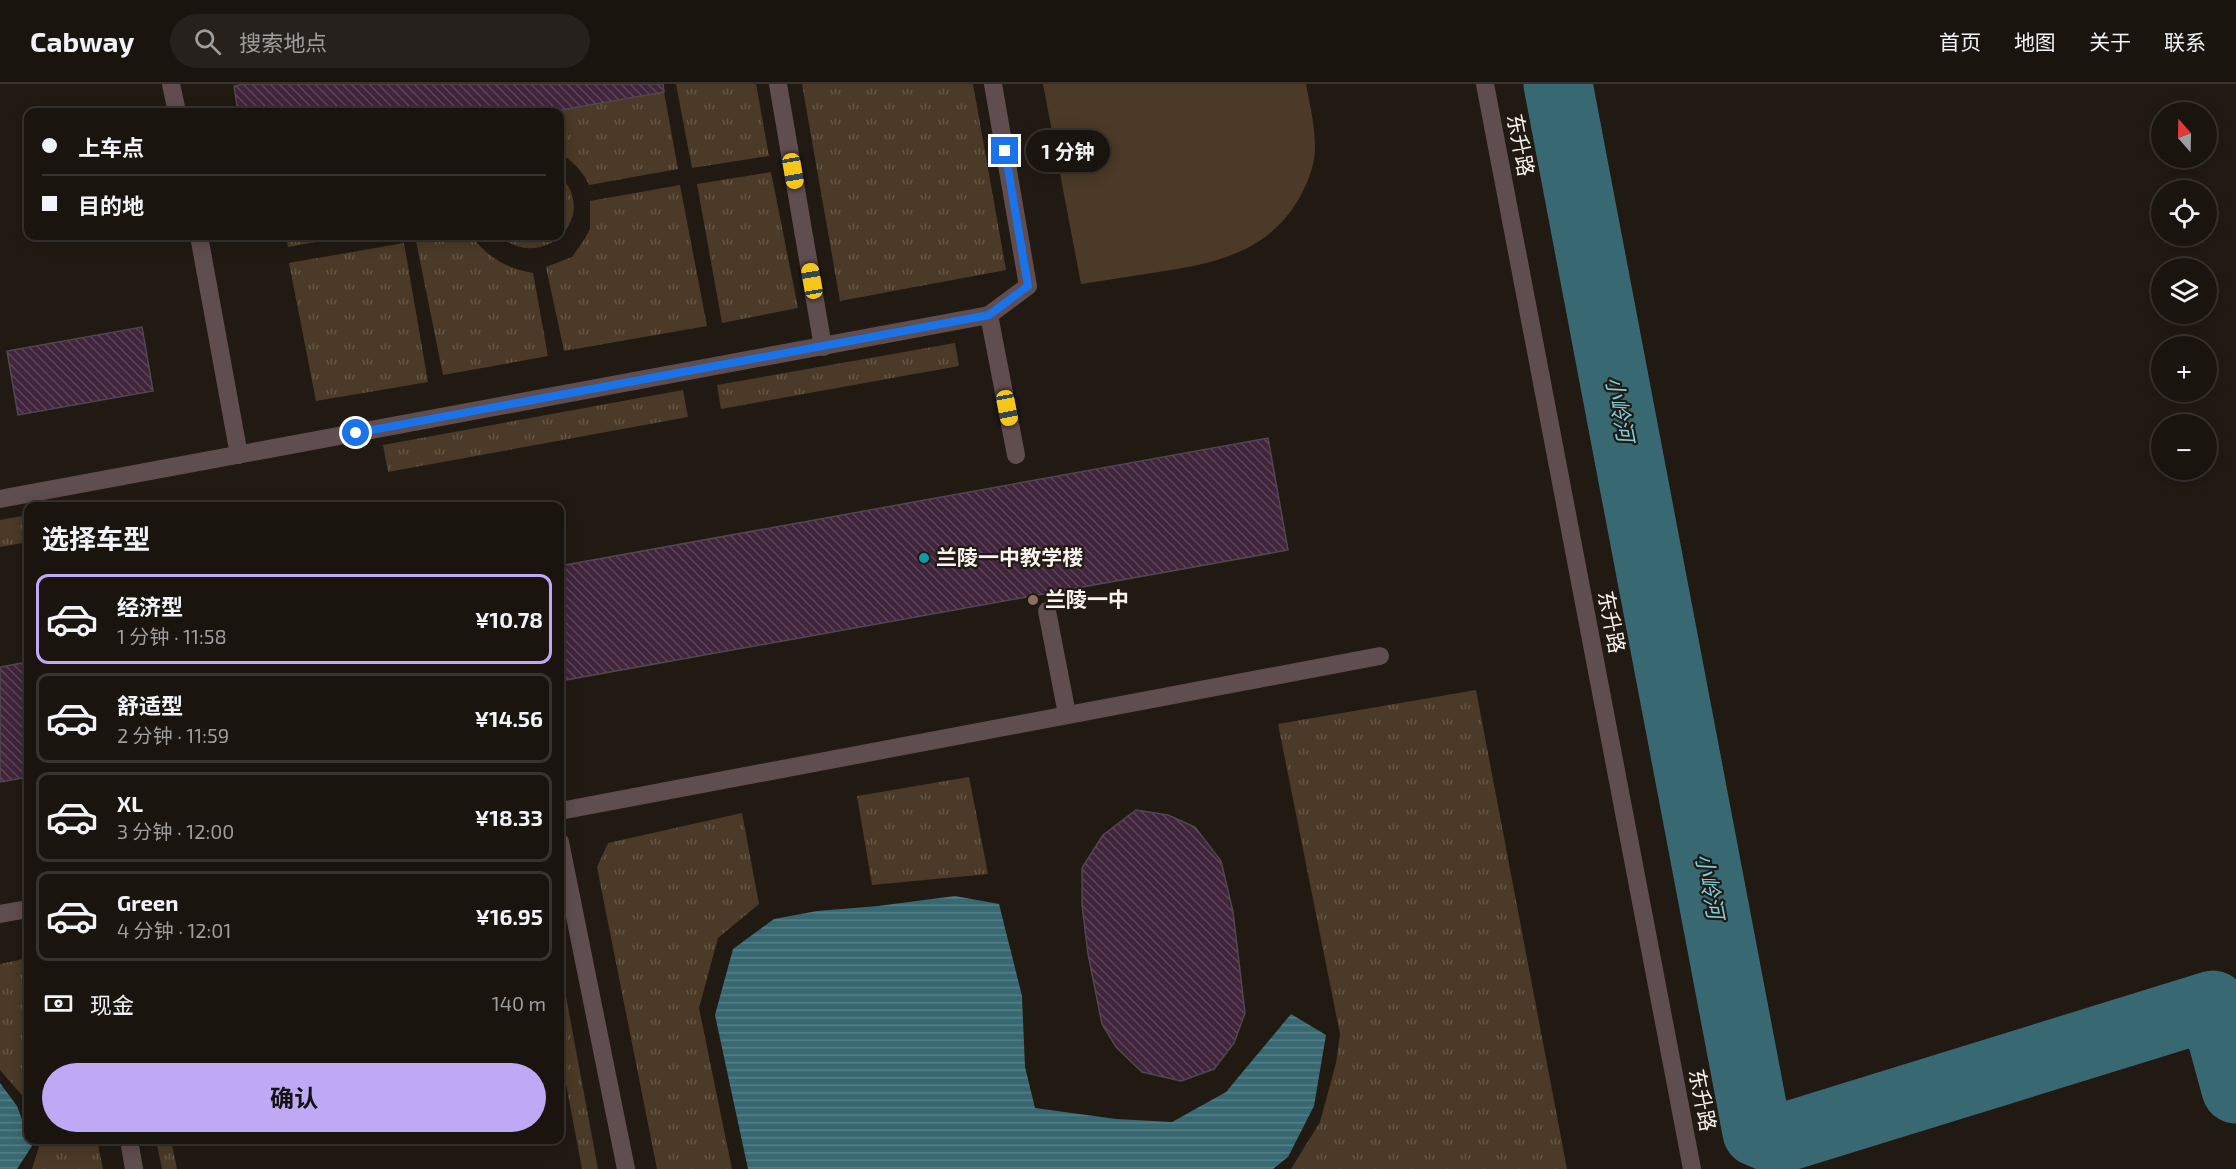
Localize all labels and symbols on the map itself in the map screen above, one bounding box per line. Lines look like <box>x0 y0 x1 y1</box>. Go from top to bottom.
north arrow <box>2151 102 2217 168</box>
street label: 东升路 <box>1503 111 1540 178</box>
callout: 1 分钟 <box>1026 130 1110 172</box>
route end <box>991 137 1018 164</box>
car <box>781 152 805 190</box>
car <box>800 262 824 300</box>
water label: 小岭河 <box>1602 374 1641 448</box>
car <box>995 389 1019 427</box>
route start <box>342 419 369 446</box>
place label: 兰陵一中教学楼 <box>936 544 1083 569</box>
marker: 兰陵一中教学楼 <box>917 551 931 565</box>
place label: 兰陵一中 <box>1045 586 1129 611</box>
street label: 东升路 <box>1594 588 1631 655</box>
marker: 兰陵一中 <box>1026 593 1040 607</box>
water label: 小岭河 <box>1692 851 1731 925</box>
street label: 东升路 <box>1685 1066 1722 1133</box>

